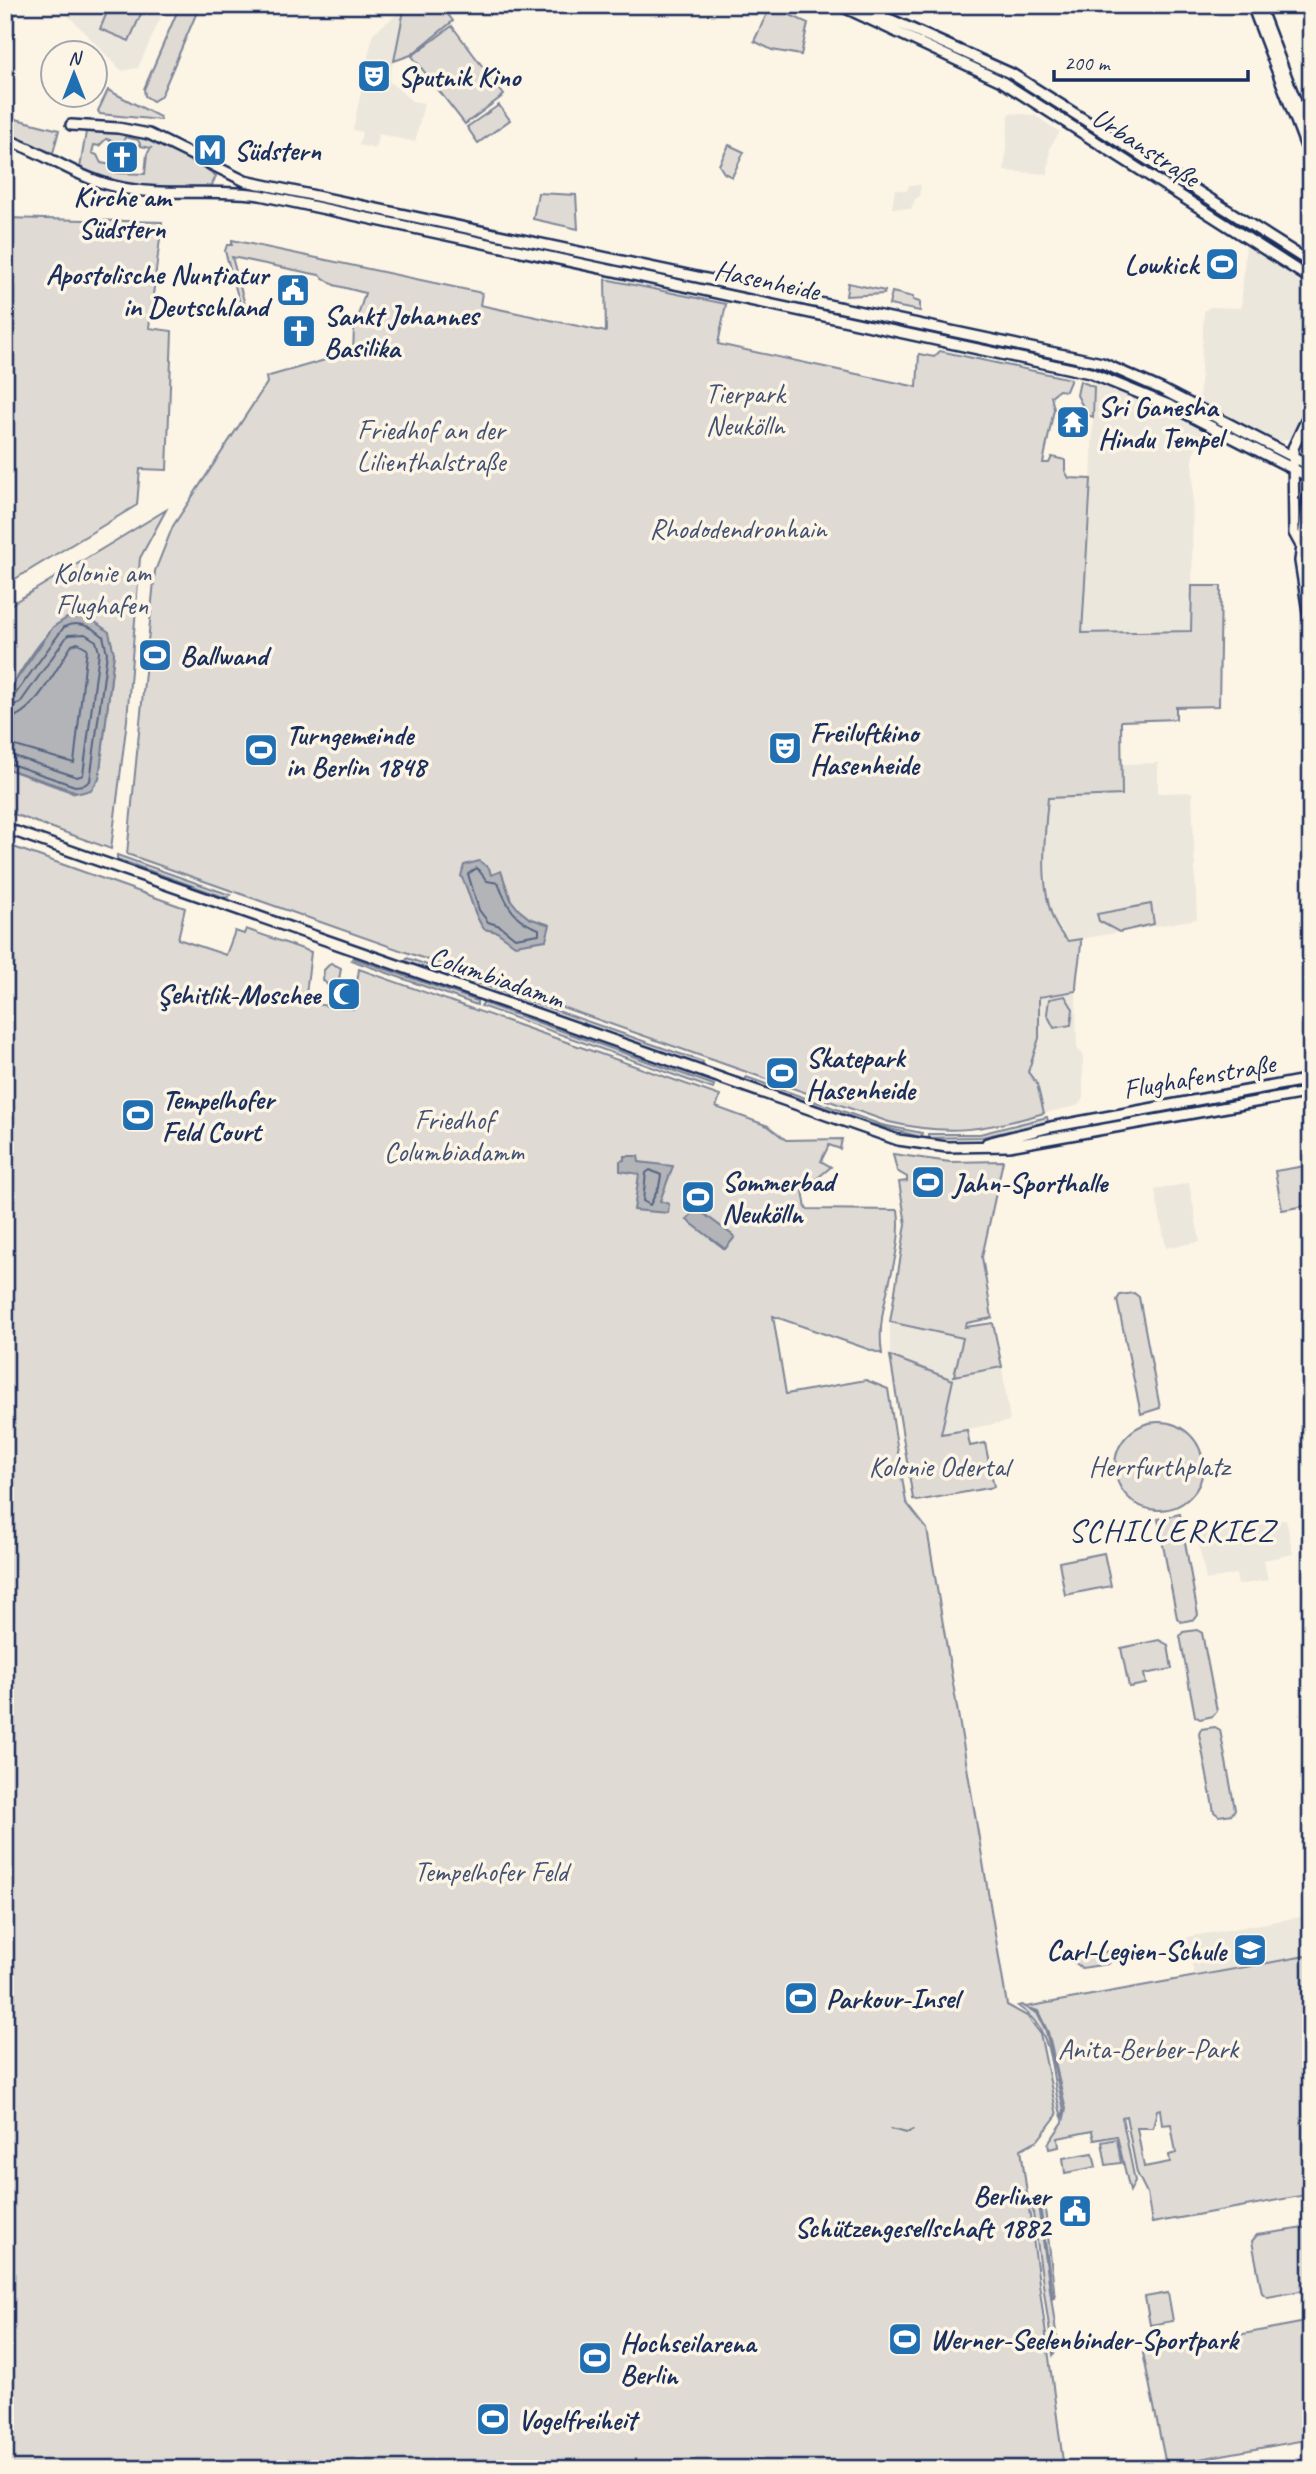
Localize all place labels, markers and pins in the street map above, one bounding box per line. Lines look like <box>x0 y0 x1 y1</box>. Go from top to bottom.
theatre icon: Sputnik Kino <box>355 57 393 95</box>
place label: Sputnik Kino <box>398 59 522 94</box>
metro station icon: Südstern <box>191 131 229 169</box>
place label: Südstern <box>234 133 322 168</box>
church icon: Kirche am Südstern <box>103 138 141 176</box>
place label: Kirche am Südstern <box>74 179 174 246</box>
sports icon: Lowkick <box>1203 245 1241 283</box>
place label: Lowkick <box>1125 247 1201 282</box>
place label: Apostolische Nuntiatur in Deutschland <box>46 257 273 324</box>
public building icon: Apostolische Nuntiatur in Deutschland <box>274 271 312 309</box>
place label: Sankt Johannes Basilika <box>324 298 481 365</box>
church icon: Sankt Johannes Basilika <box>280 312 318 350</box>
place label: Sri Ganesha Hindu Tempel <box>1098 389 1228 456</box>
temple icon: Sri Ganesha Hindu Tempel <box>1054 403 1092 441</box>
sports icon: Ballwand <box>136 636 174 674</box>
place label: Ballwand <box>180 638 272 673</box>
place label: Freiluftkino Hasenheide <box>810 715 922 782</box>
place label: Turngemeinde in Berlin 1848 <box>286 717 429 784</box>
theatre icon: Freiluftkino Hasenheide <box>766 729 804 767</box>
sports icon: Turngemeinde in Berlin 1848 <box>242 731 280 769</box>
mosque icon: Şehitlik-Moschee <box>325 975 363 1013</box>
place label: Şehitlik-Moschee <box>157 977 323 1012</box>
place label: Skatepark Hasenheide <box>806 1040 918 1107</box>
sports icon: Skatepark Hasenheide <box>763 1054 801 1092</box>
place label: Tempelhofer Feld Court <box>162 1082 277 1149</box>
sports icon: Tempelhofer Feld Court <box>119 1096 157 1134</box>
sports icon: Jahn-Sporthalle <box>909 1163 947 1201</box>
place label: Sommerbad Neukölln <box>722 1164 838 1231</box>
place label: Jahn-Sporthalle <box>951 1165 1110 1200</box>
sports icon: Sommerbad Neukölln <box>679 1178 717 1216</box>
school or university icon: Carl-Legien-Schule <box>1231 1931 1269 1969</box>
place label: Carl-Legien-Schule <box>1047 1933 1229 1968</box>
sports icon: Parkour-Insel <box>782 1979 820 2017</box>
place label: Parkour-Insel <box>826 1981 964 2016</box>
place label: Berliner Schützengesellschaft 1882 <box>795 2178 1053 2245</box>
public building icon: Berliner Schützengesellschaft 1882 <box>1056 2192 1094 2230</box>
sports icon: Werner-Seelenbinder-Sportpark <box>886 2320 924 2358</box>
place label: Werner-Seelenbinder-Sportpark <box>930 2322 1240 2357</box>
place label: Hochseilarena Berlin <box>620 2325 758 2392</box>
sports icon: Hochseilarena Berlin <box>576 2339 614 2377</box>
sports icon: Vogelfreiheit <box>474 2400 512 2438</box>
place label: Vogelfreiheit <box>518 2402 641 2437</box>

